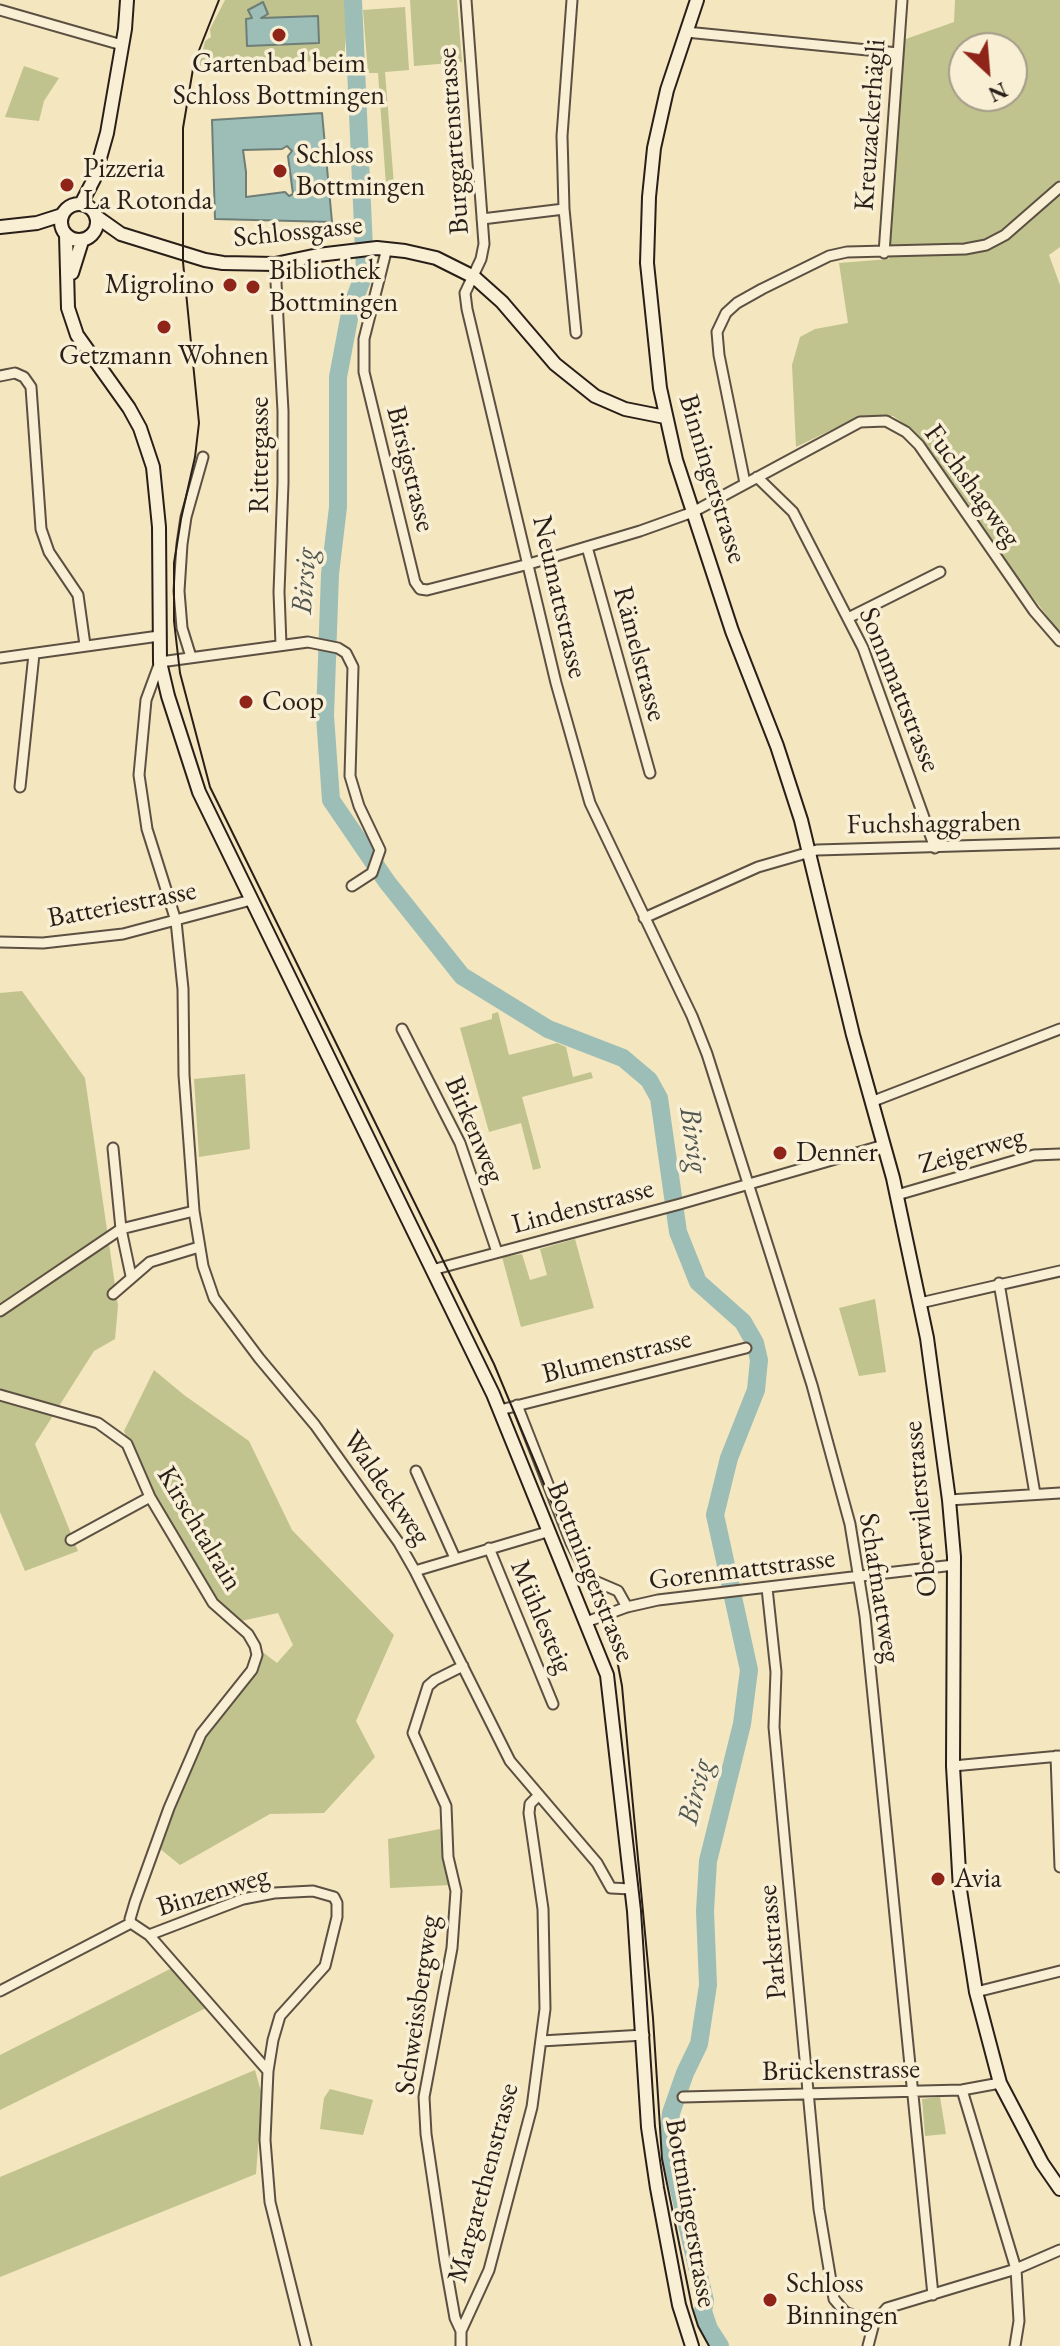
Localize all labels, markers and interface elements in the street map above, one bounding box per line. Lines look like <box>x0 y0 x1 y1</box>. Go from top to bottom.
marker: Gartenbad beim Schloss Bottmingen <box>270 26 288 44</box>
north arrow <box>948 32 1028 112</box>
street label: Kreuzackerhägli <box>848 38 894 212</box>
street label: Burggartenstrasse <box>431 46 477 236</box>
place label: Gartenbad beim Schloss Bottmingen <box>173 47 385 113</box>
text: N <box>984 75 1012 109</box>
place label: Schloss Bottmingen <box>296 138 425 204</box>
place label: Pizzeria La Rotonda <box>83 152 213 218</box>
marker: Schloss Bottmingen <box>271 162 289 180</box>
marker: Pizzeria La Rotonda <box>58 176 76 194</box>
street label: Schlossgasse <box>232 209 364 255</box>
place label: Bibliothek Bottmingen <box>269 254 398 320</box>
place label: Migrolino <box>105 268 214 302</box>
marker: Migrolino <box>221 276 239 294</box>
marker: Bibliothek Bottmingen <box>244 278 262 296</box>
marker: Getzmann Wohnen <box>155 318 173 336</box>
place label: Getzmann Wohnen <box>59 339 269 373</box>
street label: Binningerstrasse <box>670 391 754 567</box>
street label: Rittergasse <box>243 396 277 514</box>
street label: Birsigstrasse <box>378 403 442 535</box>
street label: Fuchshagweg <box>916 418 1028 554</box>
street label: Neumattstrasse <box>524 512 594 682</box>
water label: Birsig <box>285 547 325 615</box>
street label: Rämelstrasse <box>605 583 673 725</box>
street label: Sonnmattstrasse <box>851 603 947 777</box>
place label: Coop <box>262 685 324 719</box>
marker: Coop <box>237 693 255 711</box>
street label: Fuchshaggraben <box>846 806 1022 842</box>
street label: Batteriestrasse <box>45 874 199 936</box>
street label: Birkenweg <box>437 1072 511 1188</box>
water label: Birsig <box>671 1105 715 1175</box>
street label: Zeigerweg <box>915 1120 1029 1182</box>
place label: Denner <box>796 1136 878 1170</box>
marker: Denner <box>771 1144 789 1162</box>
street label: Lindenstrasse <box>509 1172 657 1242</box>
street label: Blumenstrasse <box>539 1322 695 1392</box>
street label: Oberwilerstrasse <box>897 1420 945 1598</box>
street label: Waldeckweg <box>334 1424 438 1552</box>
street label: Kirschtalrain <box>149 1461 249 1597</box>
street label: Bottmingerstrasse <box>539 1477 641 1667</box>
street label: Schafmattweg <box>851 1511 907 1665</box>
street label: Gorenmattstrasse <box>647 1542 837 1598</box>
street label: Mühlesteig <box>502 1555 580 1679</box>
water label: Birsig <box>670 1755 722 1829</box>
street label: Binzenweg <box>153 1859 273 1925</box>
place label: Avia <box>954 1862 1002 1896</box>
marker: Avia <box>929 1870 947 1888</box>
street label: Parkstrasse <box>751 1883 795 2001</box>
street label: Schweissbergweg <box>389 1913 447 2097</box>
street label: Brückenstrasse <box>762 2053 920 2089</box>
street label: Margarethenstrasse <box>441 2080 527 2286</box>
street label: Bottmingerstrasse <box>657 2116 723 2310</box>
place label: Schloss Binningen <box>786 2267 898 2333</box>
marker: Schloss Binningen <box>761 2291 779 2309</box>

